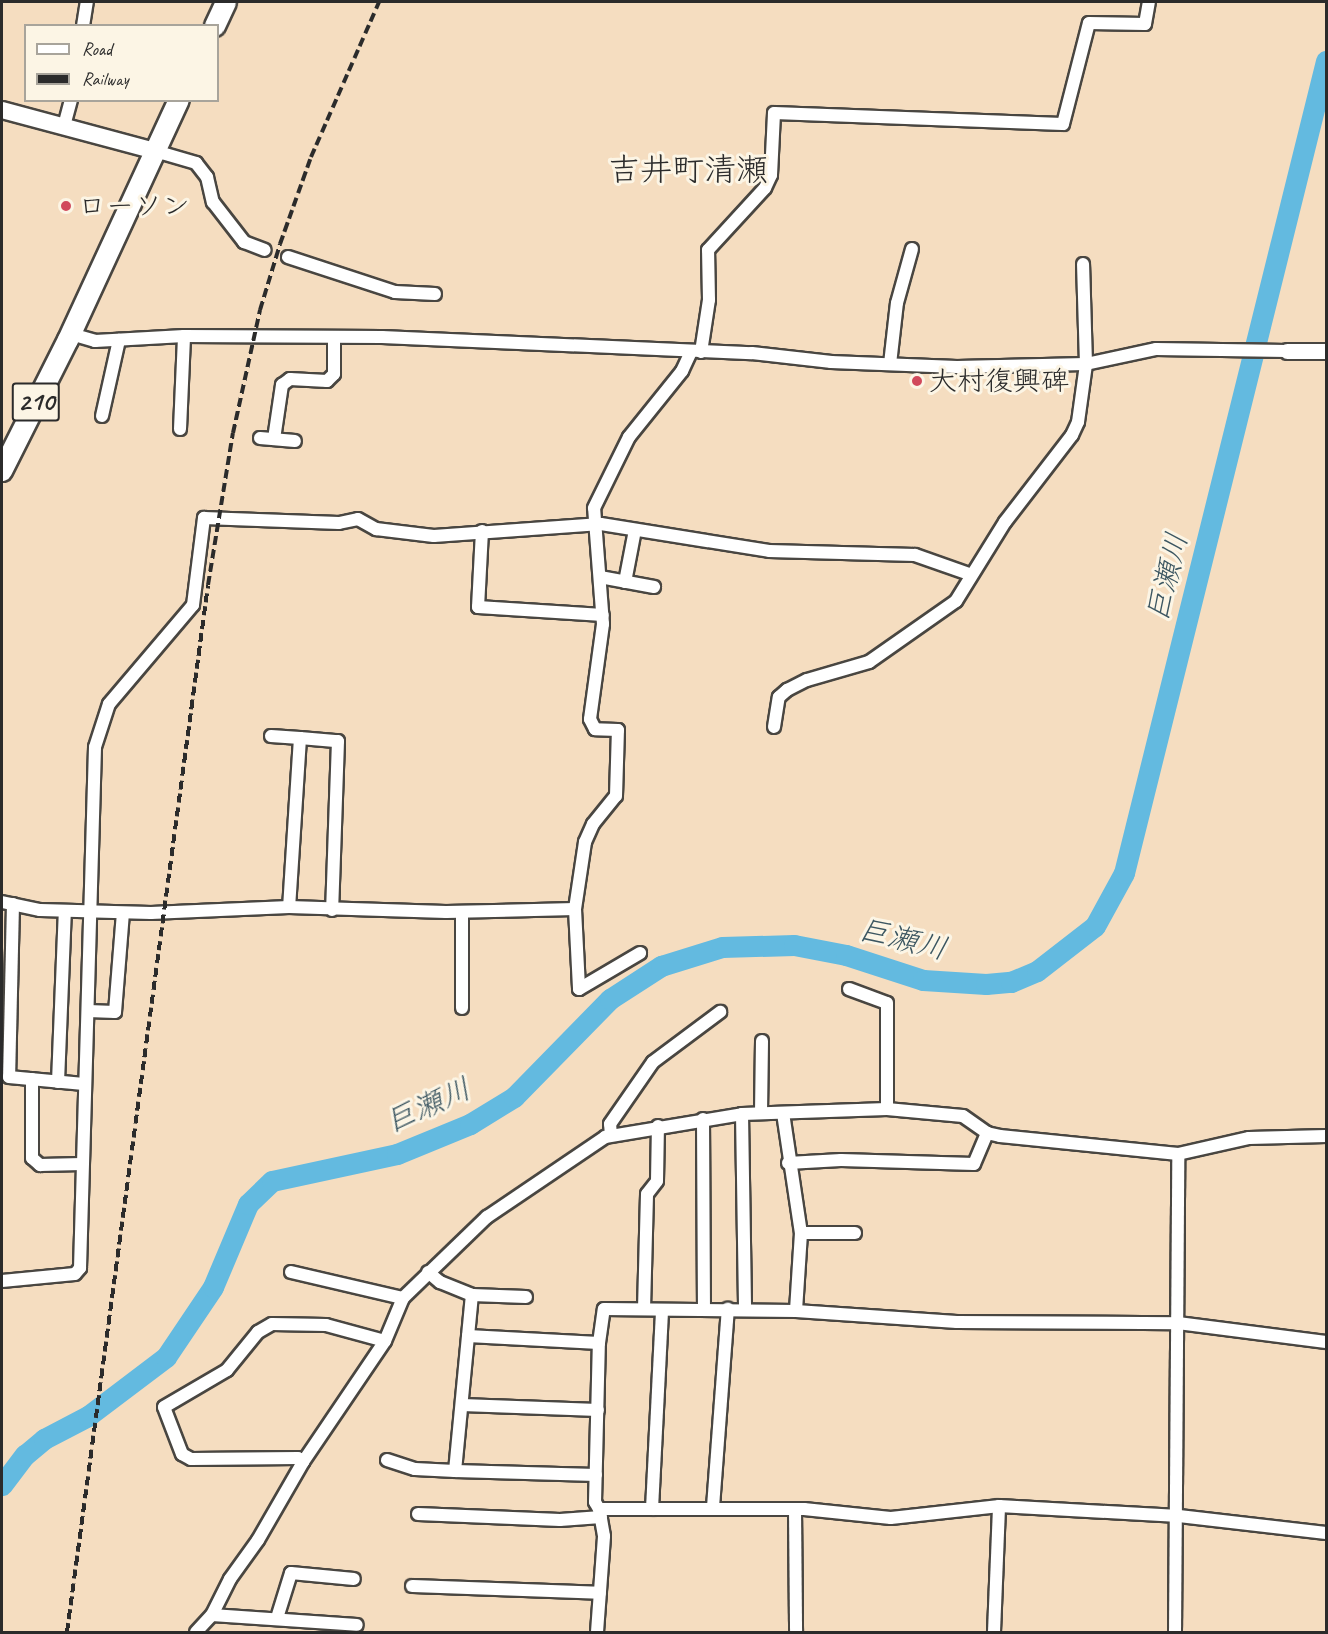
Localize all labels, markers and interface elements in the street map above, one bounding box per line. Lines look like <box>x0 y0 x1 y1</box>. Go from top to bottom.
legend <box>24 24 219 102</box>
text: Road <box>82 38 112 60</box>
text: Railway <box>82 68 129 90</box>
district label: 吉井町清瀬 <box>608 151 768 189</box>
place label: ローソン <box>78 189 190 223</box>
marker: ローソン <box>59 199 73 213</box>
place label: 大村復興碑 <box>929 364 1069 398</box>
marker: 大村復興碑 <box>910 374 924 388</box>
road number: 210 <box>10 378 62 426</box>
water label: 巨瀬川 <box>1139 529 1195 625</box>
water label: 巨瀬川 <box>855 911 951 967</box>
water label: 巨瀬川 <box>380 1070 476 1140</box>

